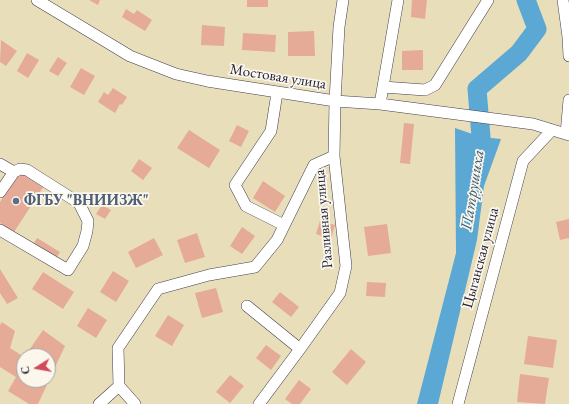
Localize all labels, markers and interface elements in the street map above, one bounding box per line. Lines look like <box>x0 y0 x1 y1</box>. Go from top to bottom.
street label: Мостовая улица <box>228 60 328 94</box>
water label: Патрушиха <box>457 149 489 231</box>
street label: Разливная улица <box>311 169 337 269</box>
place label: ФГБУ "ВНИИЗЖ" <box>24 192 149 210</box>
marker: ФГБУ "ВНИИЗЖ" <box>11 196 21 206</box>
street label: Цыганская улица <box>459 206 503 310</box>
north arrow <box>16 348 56 388</box>
text: С <box>18 365 33 375</box>

